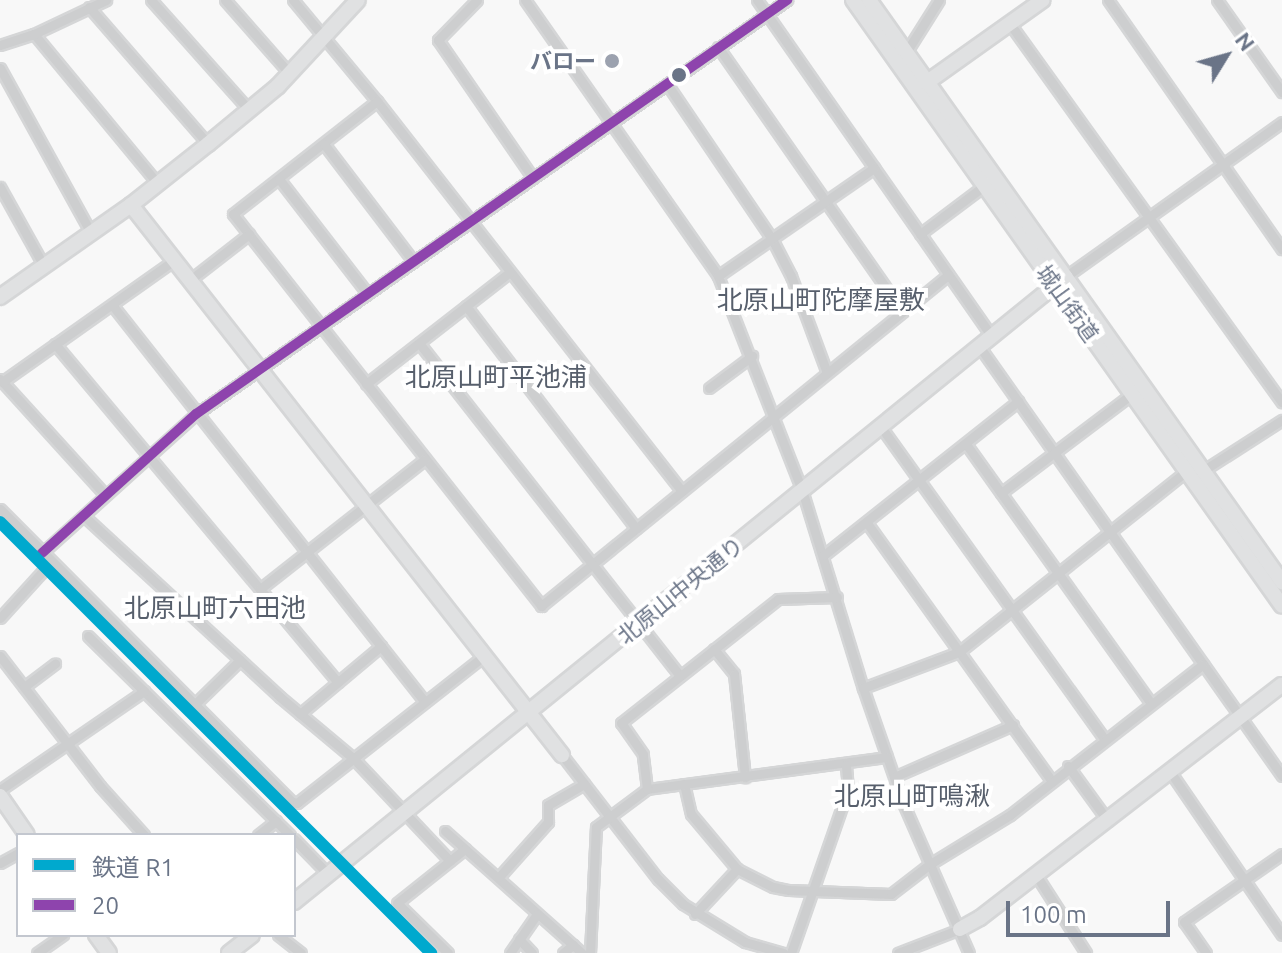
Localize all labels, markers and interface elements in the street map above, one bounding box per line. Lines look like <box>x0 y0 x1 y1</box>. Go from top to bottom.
north arrow <box>1186 16 1266 96</box>
text: N <box>1231 27 1260 55</box>
place label: バロー <box>530 48 596 74</box>
marker: バロー <box>603 52 621 70</box>
unlabelled marker <box>671 67 687 83</box>
street label: 城山街道 <box>1031 260 1105 346</box>
district label: 北原山町陀摩屋敷 <box>717 284 925 316</box>
district label: 北原山町平池浦 <box>405 361 587 393</box>
street label: 北原山中央通り <box>612 531 748 649</box>
district label: 北原山町六田池 <box>124 592 306 624</box>
district label: 北原山町鳴湫 <box>834 780 990 812</box>
legend <box>16 833 296 937</box>
text: 鉄道 R1 <box>92 854 174 881</box>
scale bar <box>1010 885 1174 935</box>
text: 20 <box>92 892 119 919</box>
text: 100 m <box>1020 901 1087 928</box>

